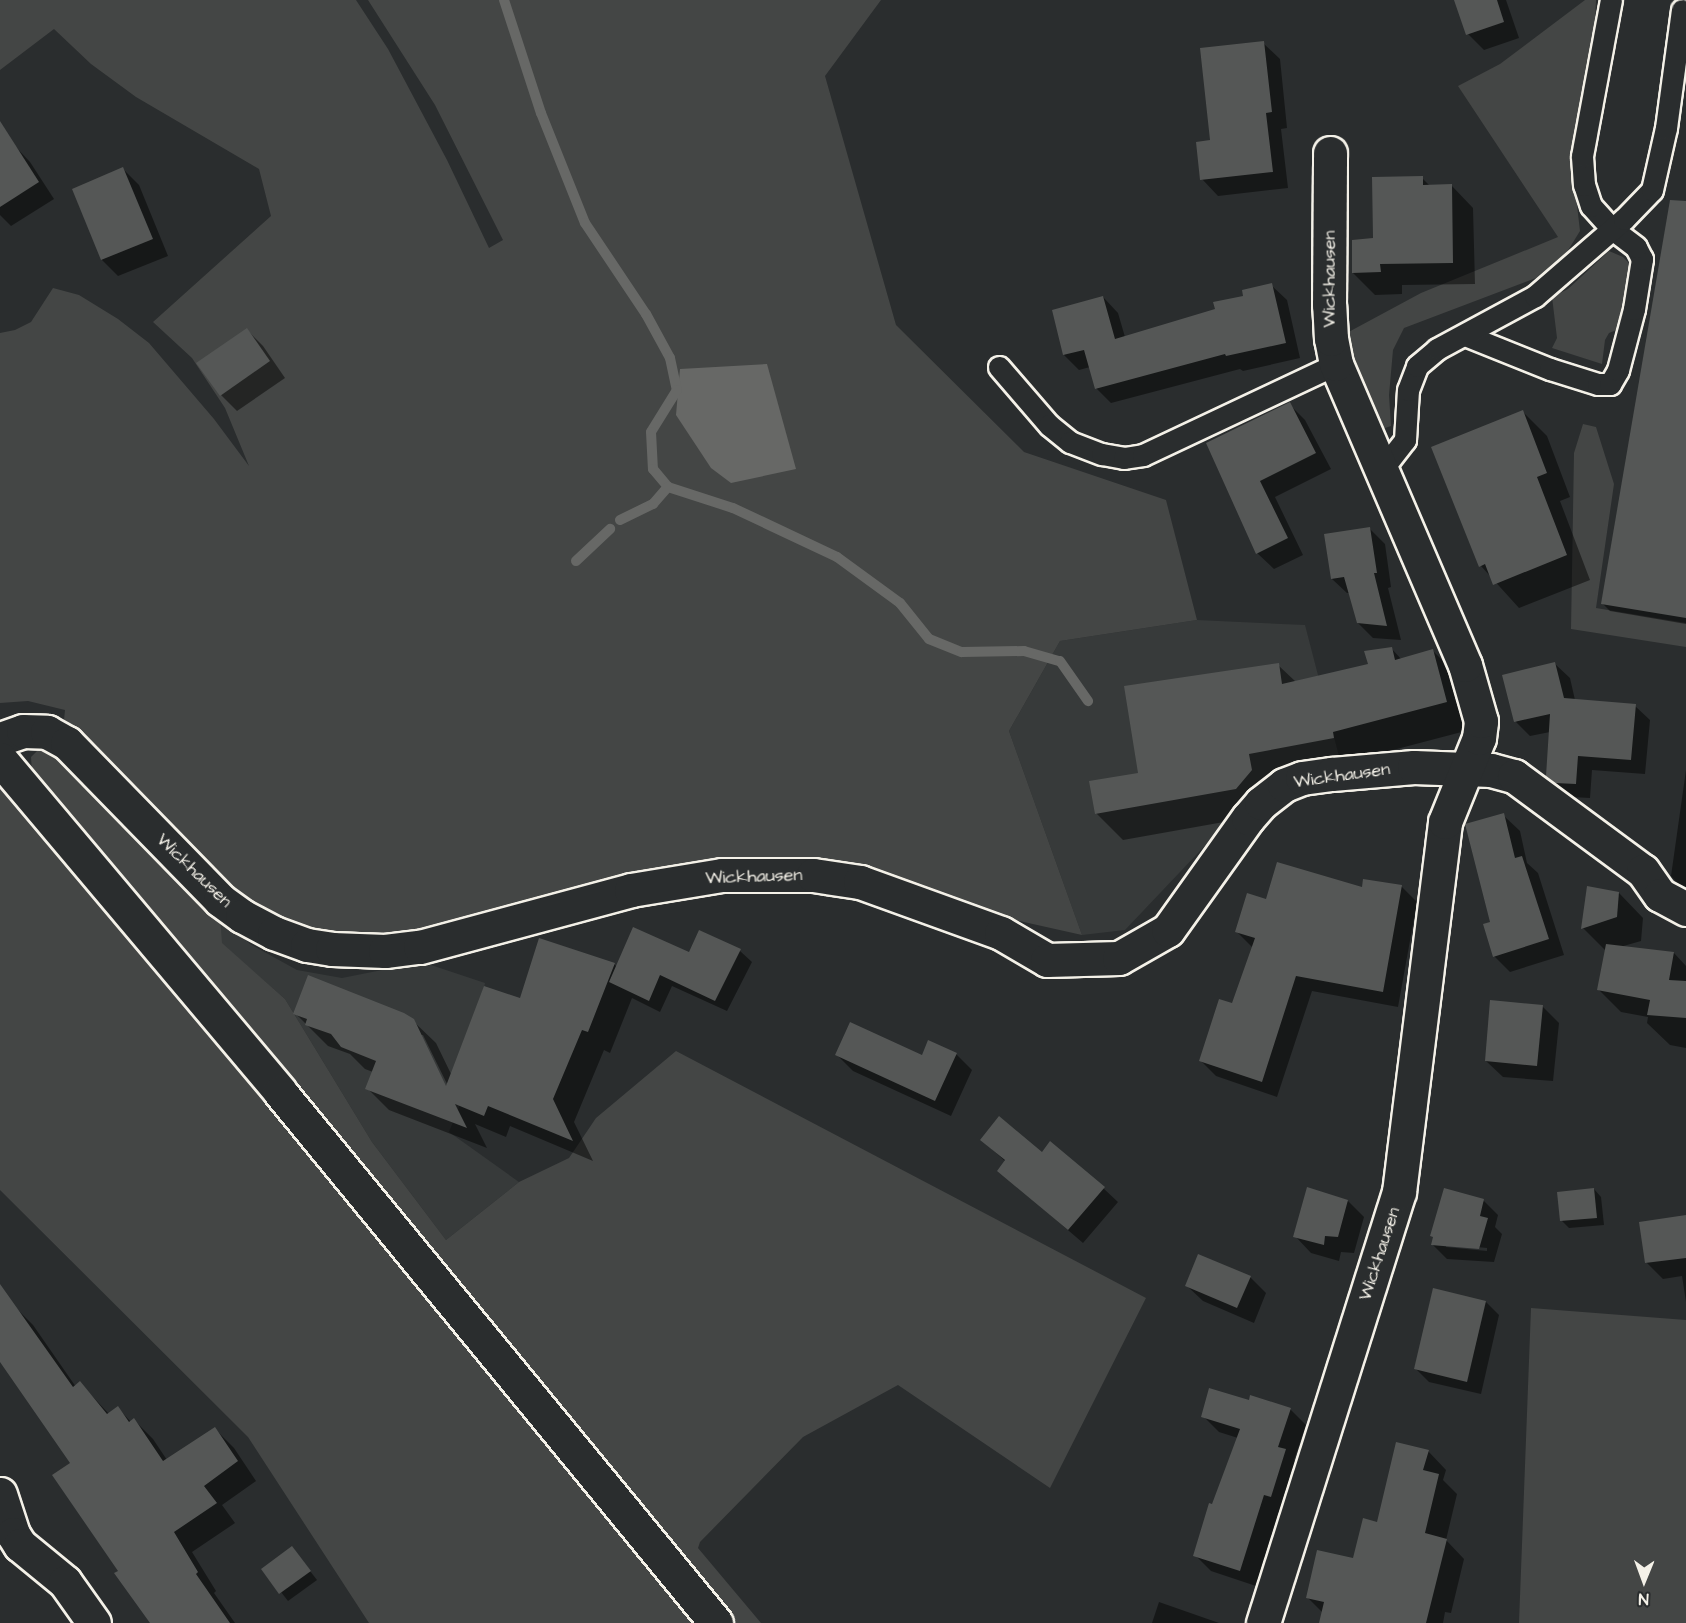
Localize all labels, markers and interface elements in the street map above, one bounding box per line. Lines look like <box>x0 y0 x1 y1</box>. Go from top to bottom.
street label: Wickhausen <box>1319 230 1341 328</box>
street label: Wickhausen <box>1292 759 1392 793</box>
street label: Wickhausen <box>152 830 236 912</box>
street label: Wickhausen <box>705 865 803 889</box>
street label: Wickhausen <box>1355 1204 1405 1304</box>
north arrow <box>1614 1551 1674 1611</box>
text: N <box>1638 1588 1649 1610</box>

